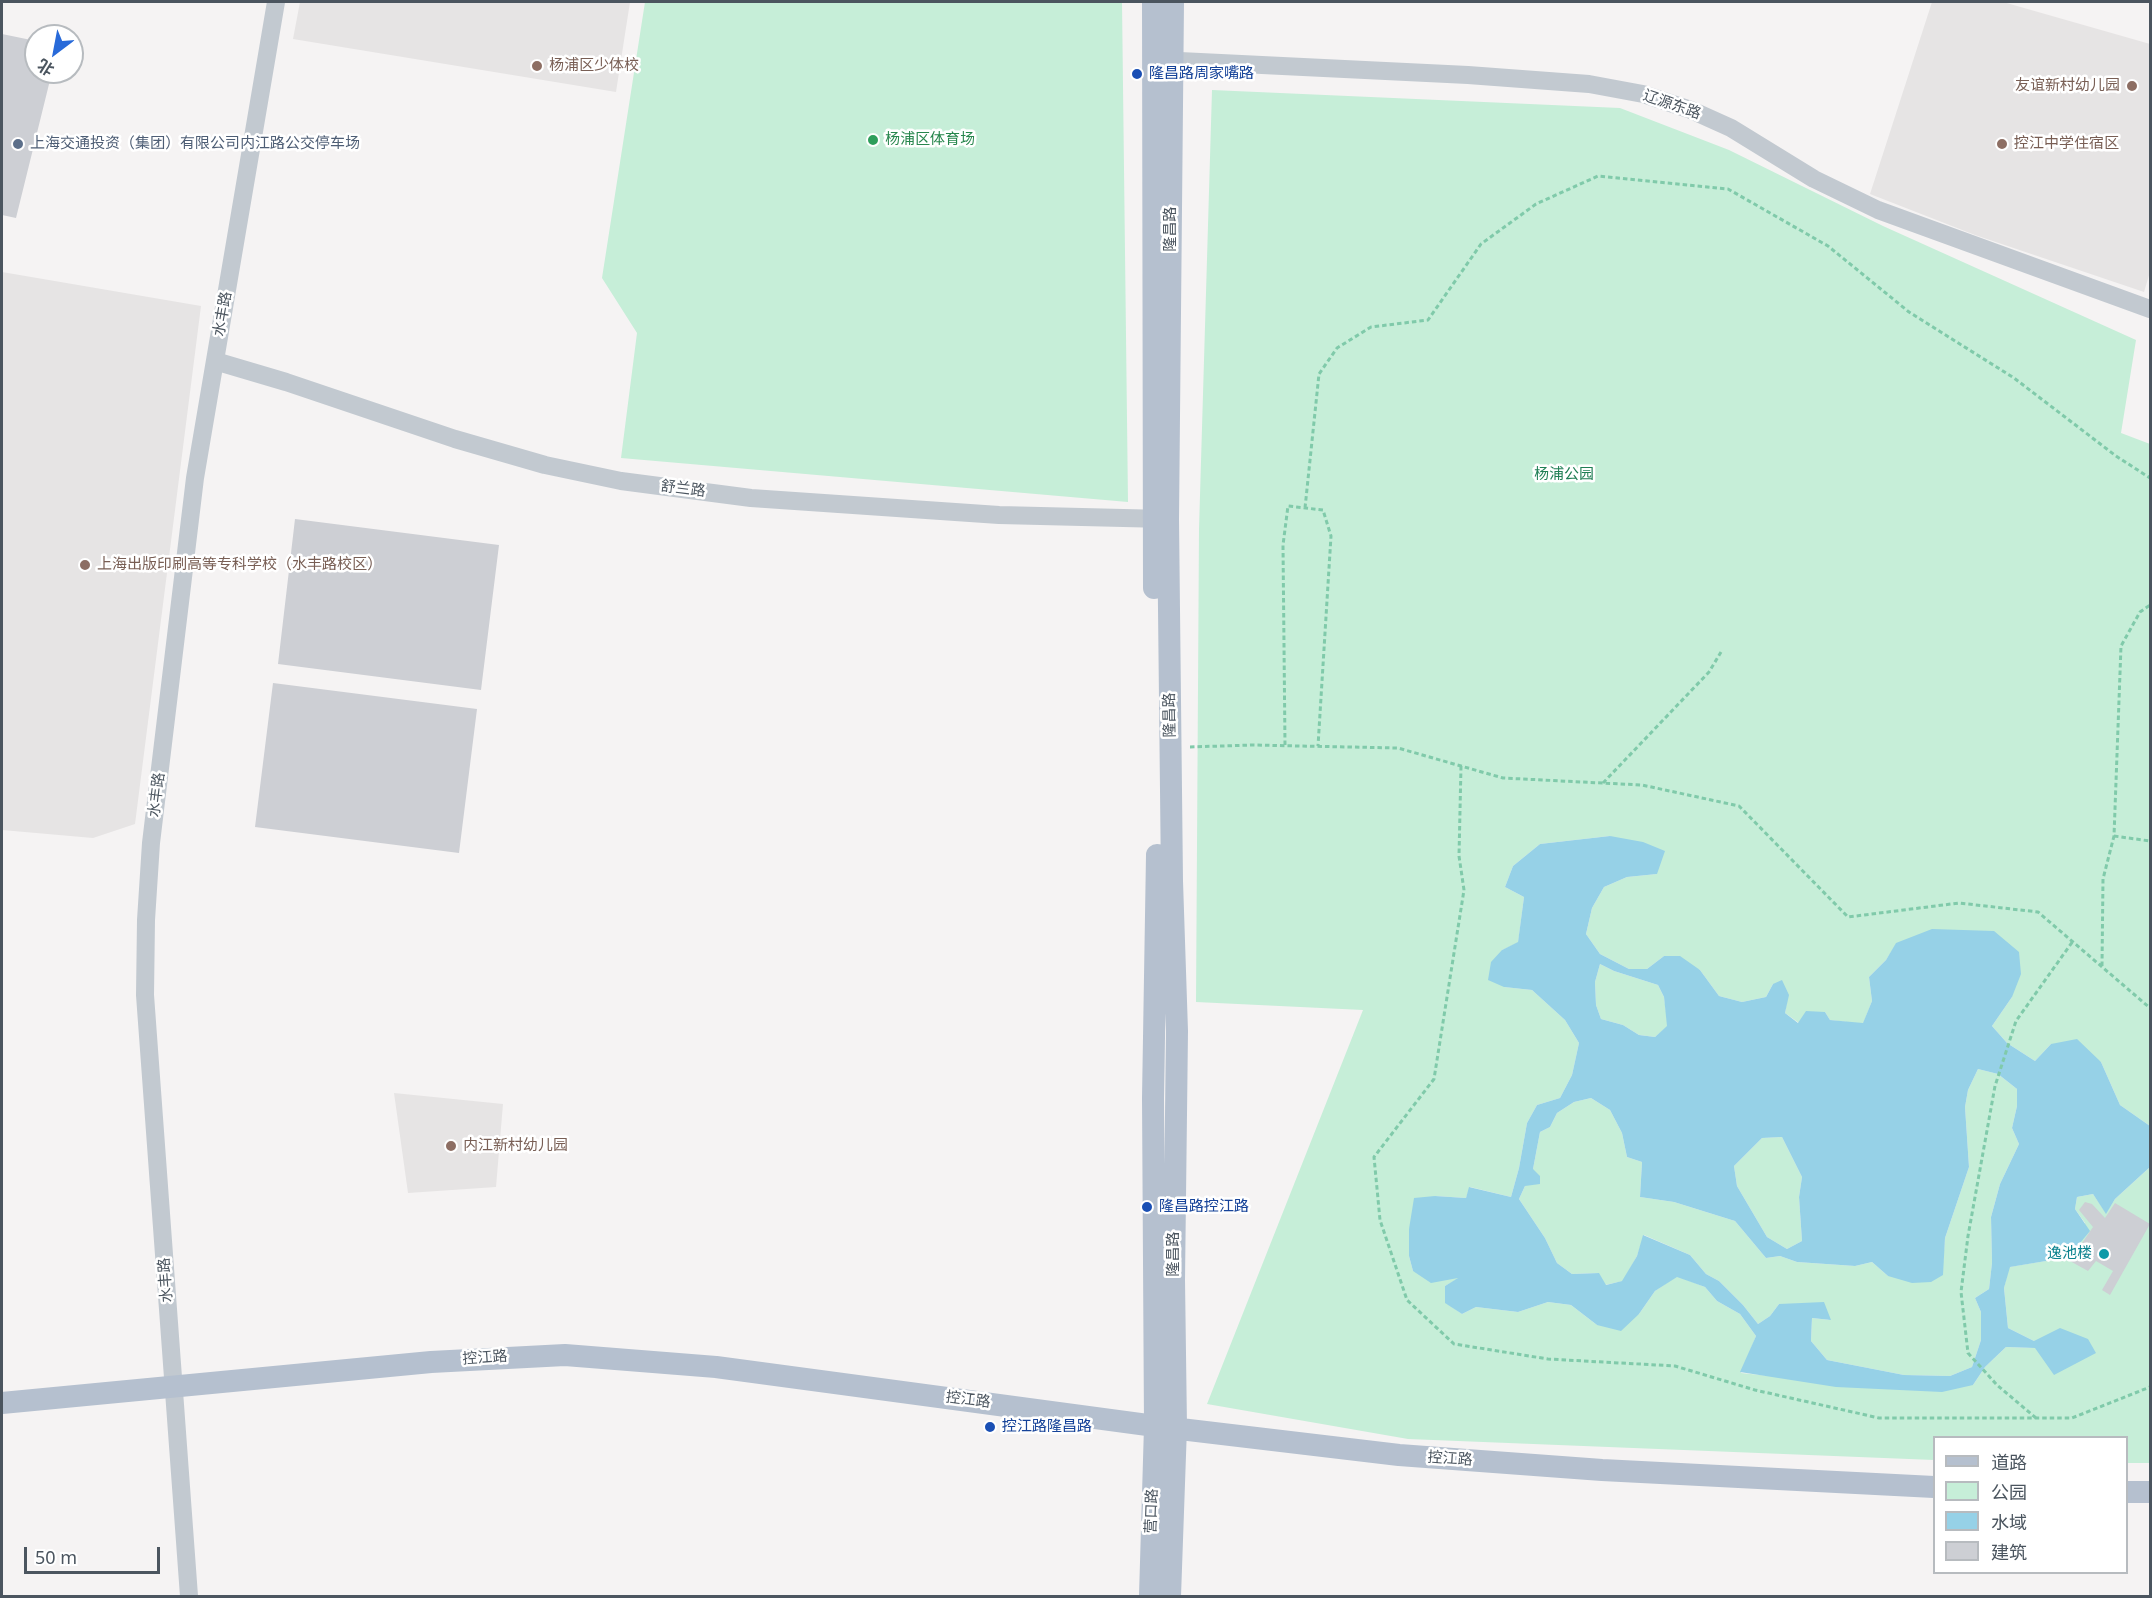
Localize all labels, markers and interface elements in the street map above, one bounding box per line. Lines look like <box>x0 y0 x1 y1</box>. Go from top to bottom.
north arrow <box>24 24 84 84</box>
text: 北 <box>33 54 58 81</box>
place label: 杨浦区少体校 <box>549 57 639 75</box>
marker: 杨浦区少体校 <box>530 59 544 73</box>
place label: 隆昌路周家嘴路 <box>1149 65 1254 83</box>
marker: 隆昌路周家嘴路 <box>1130 67 1144 81</box>
place label: 友谊新村幼儿园 <box>2015 77 2120 95</box>
marker: 友谊新村幼儿园 <box>2125 79 2139 93</box>
street label: 辽源东路 <box>1641 87 1703 123</box>
place label: 杨浦区体育场 <box>885 131 975 149</box>
marker: 杨浦区体育场 <box>866 133 880 147</box>
place label: 上海交通投资（集团）有限公司内江路公交停车场 <box>30 135 360 153</box>
place label: 控江中学住宿区 <box>2014 135 2119 153</box>
marker: 上海交通投资（集团）有限公司内江路公交停车场 <box>11 137 25 151</box>
marker: 控江中学住宿区 <box>1995 137 2009 151</box>
street label: 隆昌路 <box>1162 207 1180 251</box>
street label: 水丰路 <box>210 290 236 338</box>
park label: 杨浦公园 <box>1534 466 1594 484</box>
street label: 舒兰路 <box>660 477 706 501</box>
place label: 上海出版印刷高等专科学校（水丰路校区） <box>97 556 382 574</box>
marker: 上海出版印刷高等专科学校（水丰路校区） <box>78 558 92 572</box>
street label: 隆昌路 <box>1161 692 1179 738</box>
street label: 水丰路 <box>145 772 169 818</box>
place label: 内江新村幼儿园 <box>463 1137 568 1155</box>
marker: 内江新村幼儿园 <box>444 1139 458 1153</box>
place label: 隆昌路控江路 <box>1159 1198 1249 1216</box>
marker: 隆昌路控江路 <box>1140 1200 1154 1214</box>
street label: 隆昌路 <box>1165 1232 1183 1276</box>
place label: 逸池楼 <box>2047 1245 2092 1263</box>
marker: 逸池楼 <box>2097 1247 2111 1261</box>
street label: 水丰路 <box>155 1257 177 1303</box>
street label: 控江路 <box>462 1347 508 1369</box>
street label: 控江路 <box>945 1388 991 1412</box>
place label: 控江路隆昌路 <box>1002 1418 1092 1436</box>
marker: 控江路隆昌路 <box>983 1420 997 1434</box>
legend <box>1933 1436 2128 1574</box>
street label: 控江路 <box>1427 1448 1473 1470</box>
text: 道路 <box>1991 1450 2027 1474</box>
text: 公园 <box>1991 1480 2027 1504</box>
street label: 营口路 <box>1142 1488 1162 1534</box>
text: 水域 <box>1991 1510 2027 1534</box>
scale bar <box>27 1535 164 1573</box>
text: 建筑 <box>1991 1540 2027 1564</box>
text: 50 m <box>35 1545 77 1569</box>

